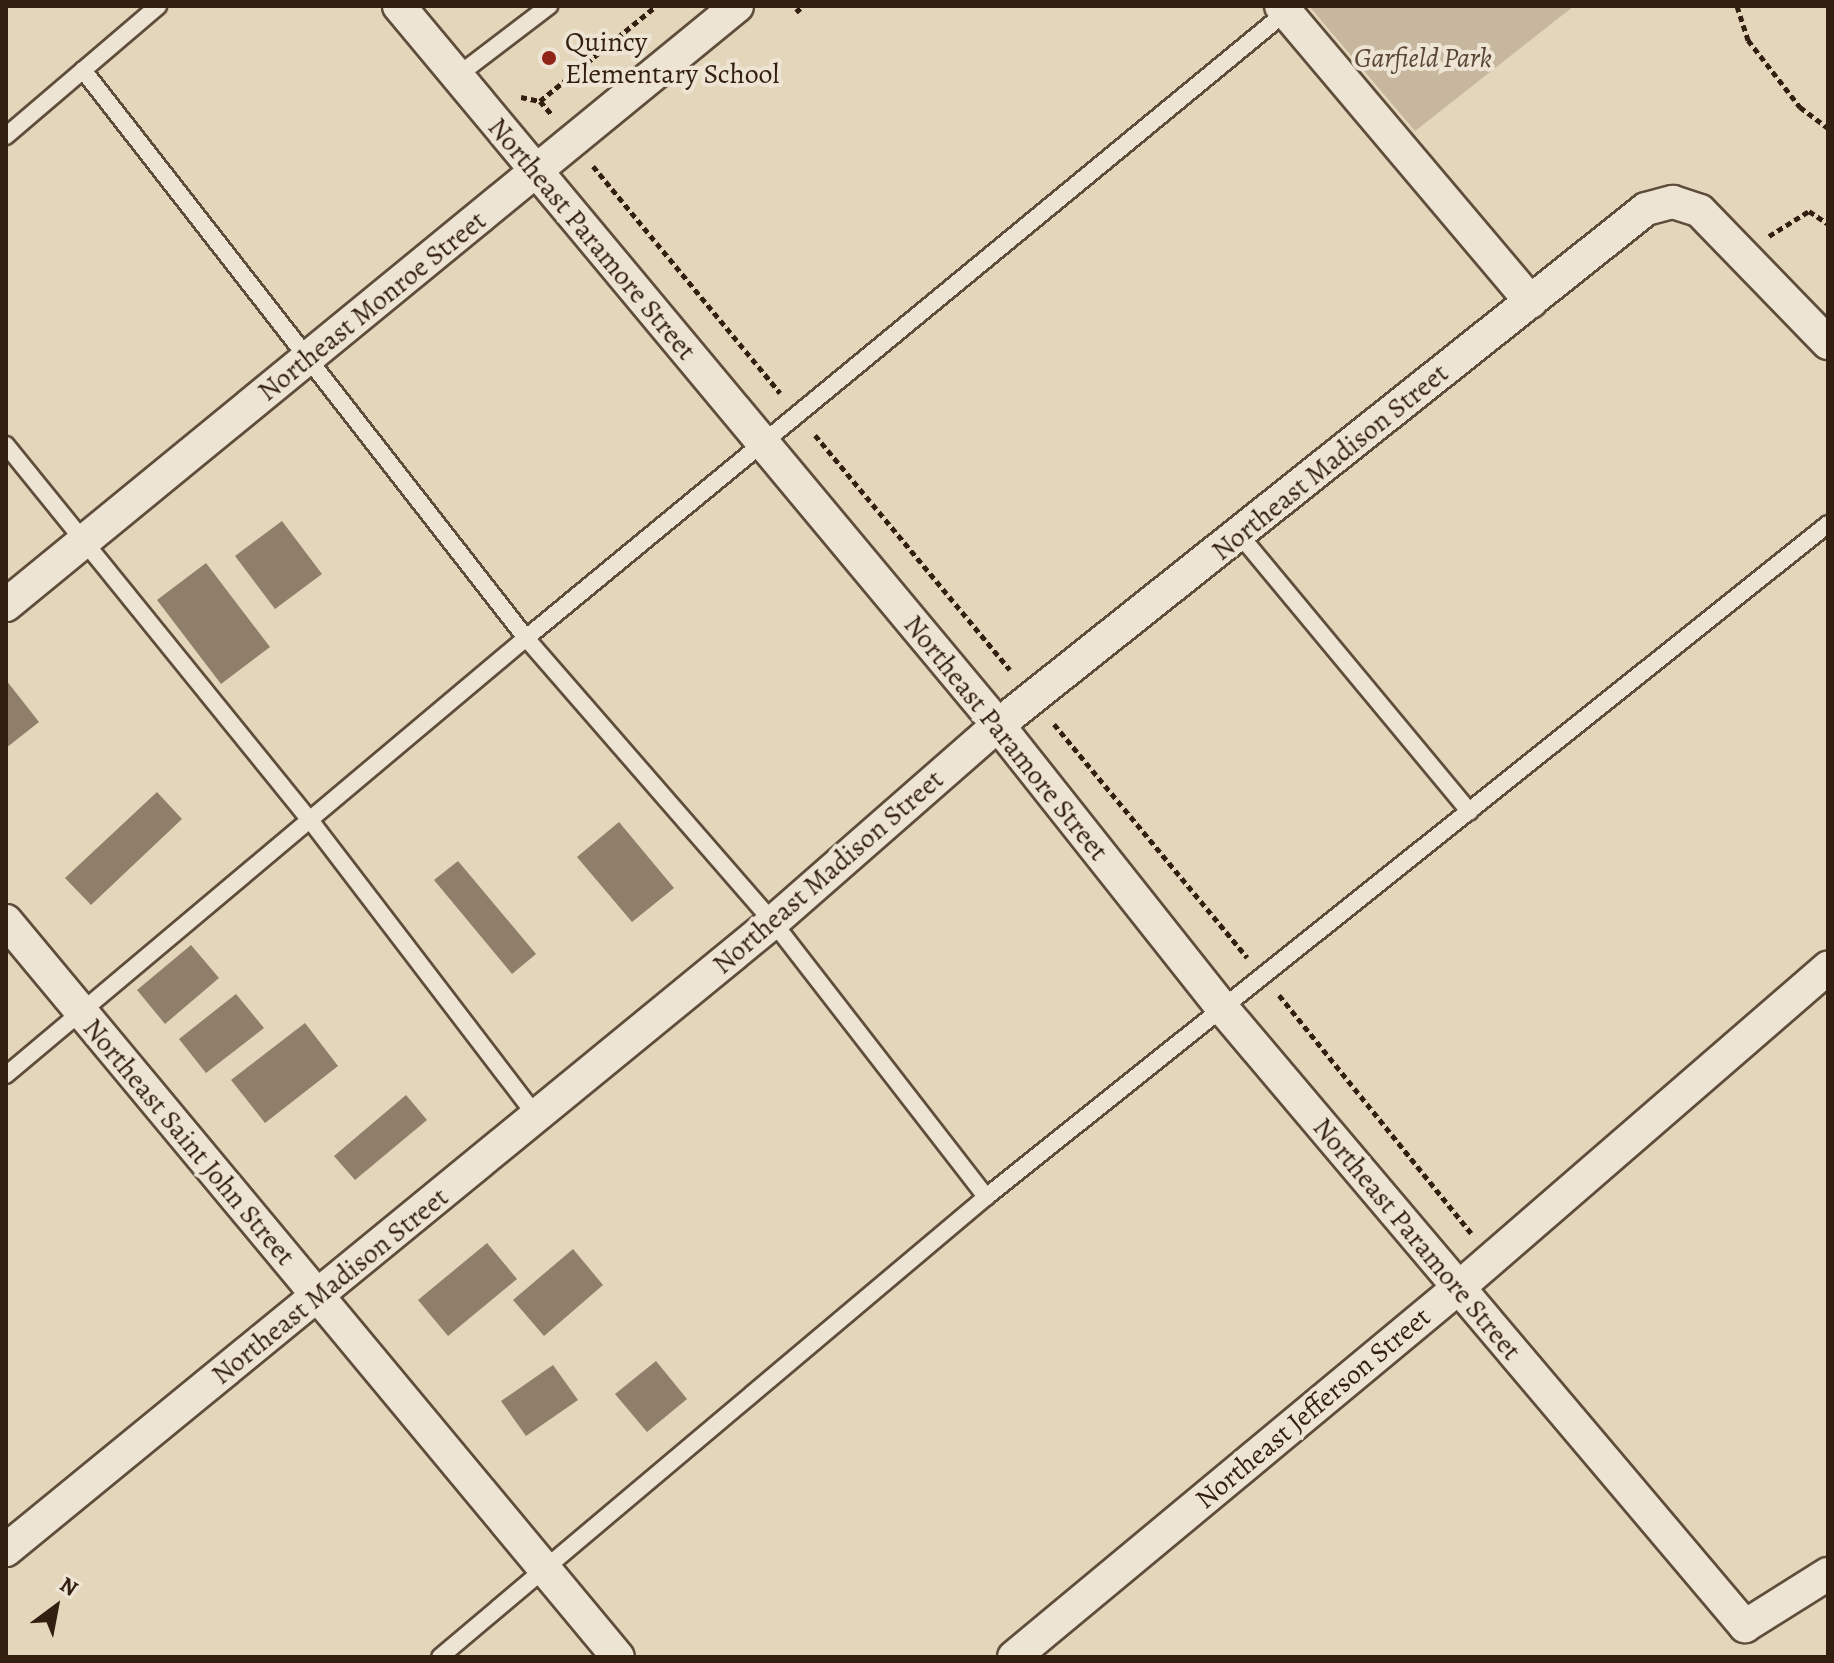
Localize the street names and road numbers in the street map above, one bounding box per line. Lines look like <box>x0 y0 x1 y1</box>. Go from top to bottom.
street label: Northeast Paramore Street <box>481 111 703 367</box>
street label: Northeast Monroe Street <box>251 204 493 408</box>
street label: Northeast Madison Street <box>1205 356 1455 568</box>
street label: Northeast Paramore Street <box>897 608 1115 868</box>
street label: Northeast Madison Street <box>706 763 950 981</box>
street label: Northeast Saint John Street <box>76 1012 302 1272</box>
street label: Northeast Paramore Street <box>1306 1111 1528 1367</box>
street label: Northeast Madison Street <box>205 1180 455 1392</box>
street label: Northeast Jefferson Street <box>1189 1300 1437 1516</box>

